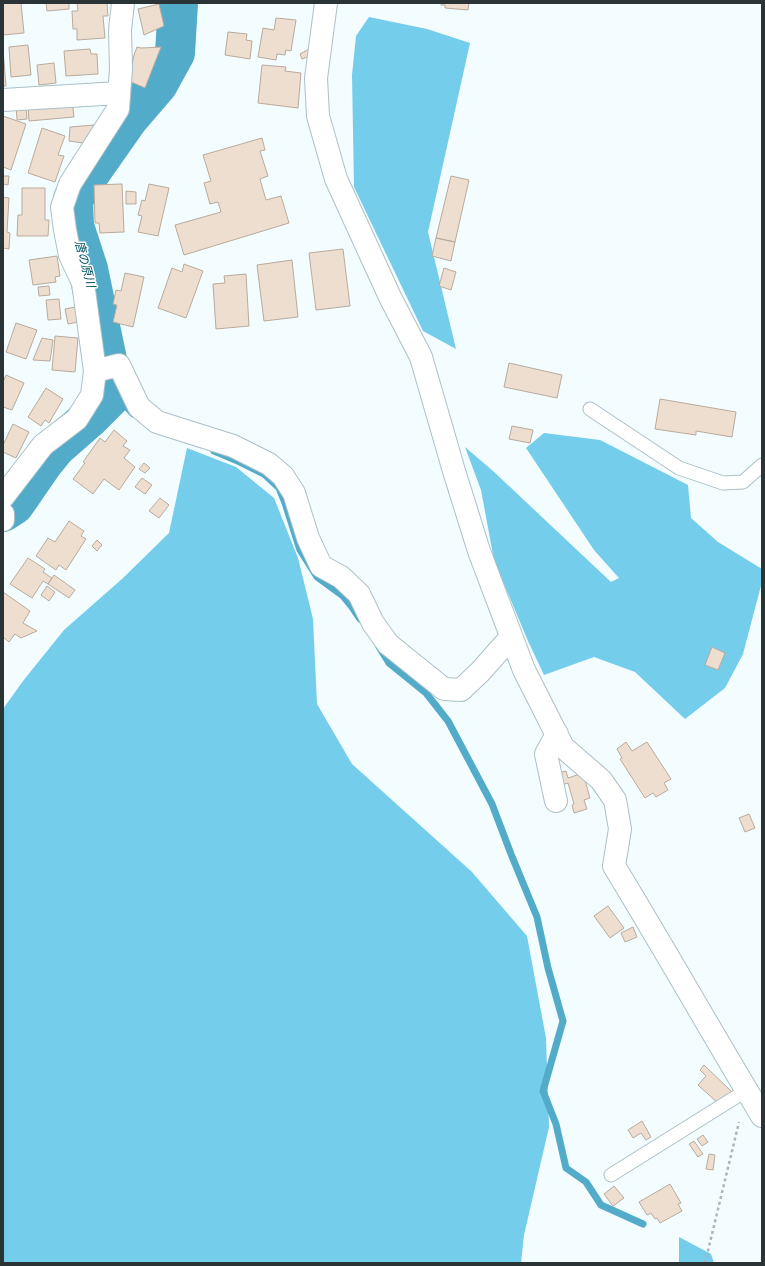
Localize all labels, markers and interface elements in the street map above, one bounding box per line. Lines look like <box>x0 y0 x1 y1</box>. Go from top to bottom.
water label: 唐の原川 <box>72 239 98 291</box>

